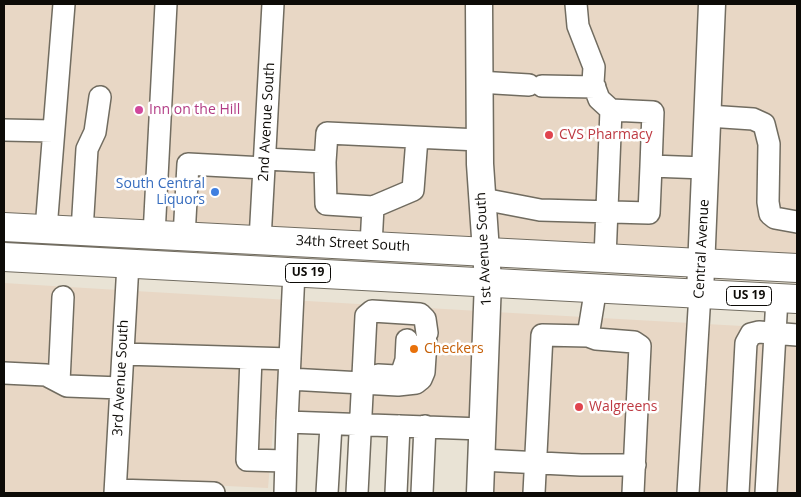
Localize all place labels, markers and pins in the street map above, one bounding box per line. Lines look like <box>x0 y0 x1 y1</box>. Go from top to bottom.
place label: Inn on the Hill <box>149 102 240 118</box>
marker: Inn on the Hill <box>133 104 145 116</box>
place label: CVS Pharmacy <box>559 127 652 143</box>
marker: CVS Pharmacy <box>543 129 555 141</box>
place label: South Central Liquors <box>116 176 205 208</box>
marker: South Central Liquors <box>209 186 221 198</box>
place label: Checkers <box>424 341 484 357</box>
marker: Checkers <box>408 343 420 355</box>
place label: Walgreens <box>589 399 658 415</box>
marker: Walgreens <box>573 401 585 413</box>

